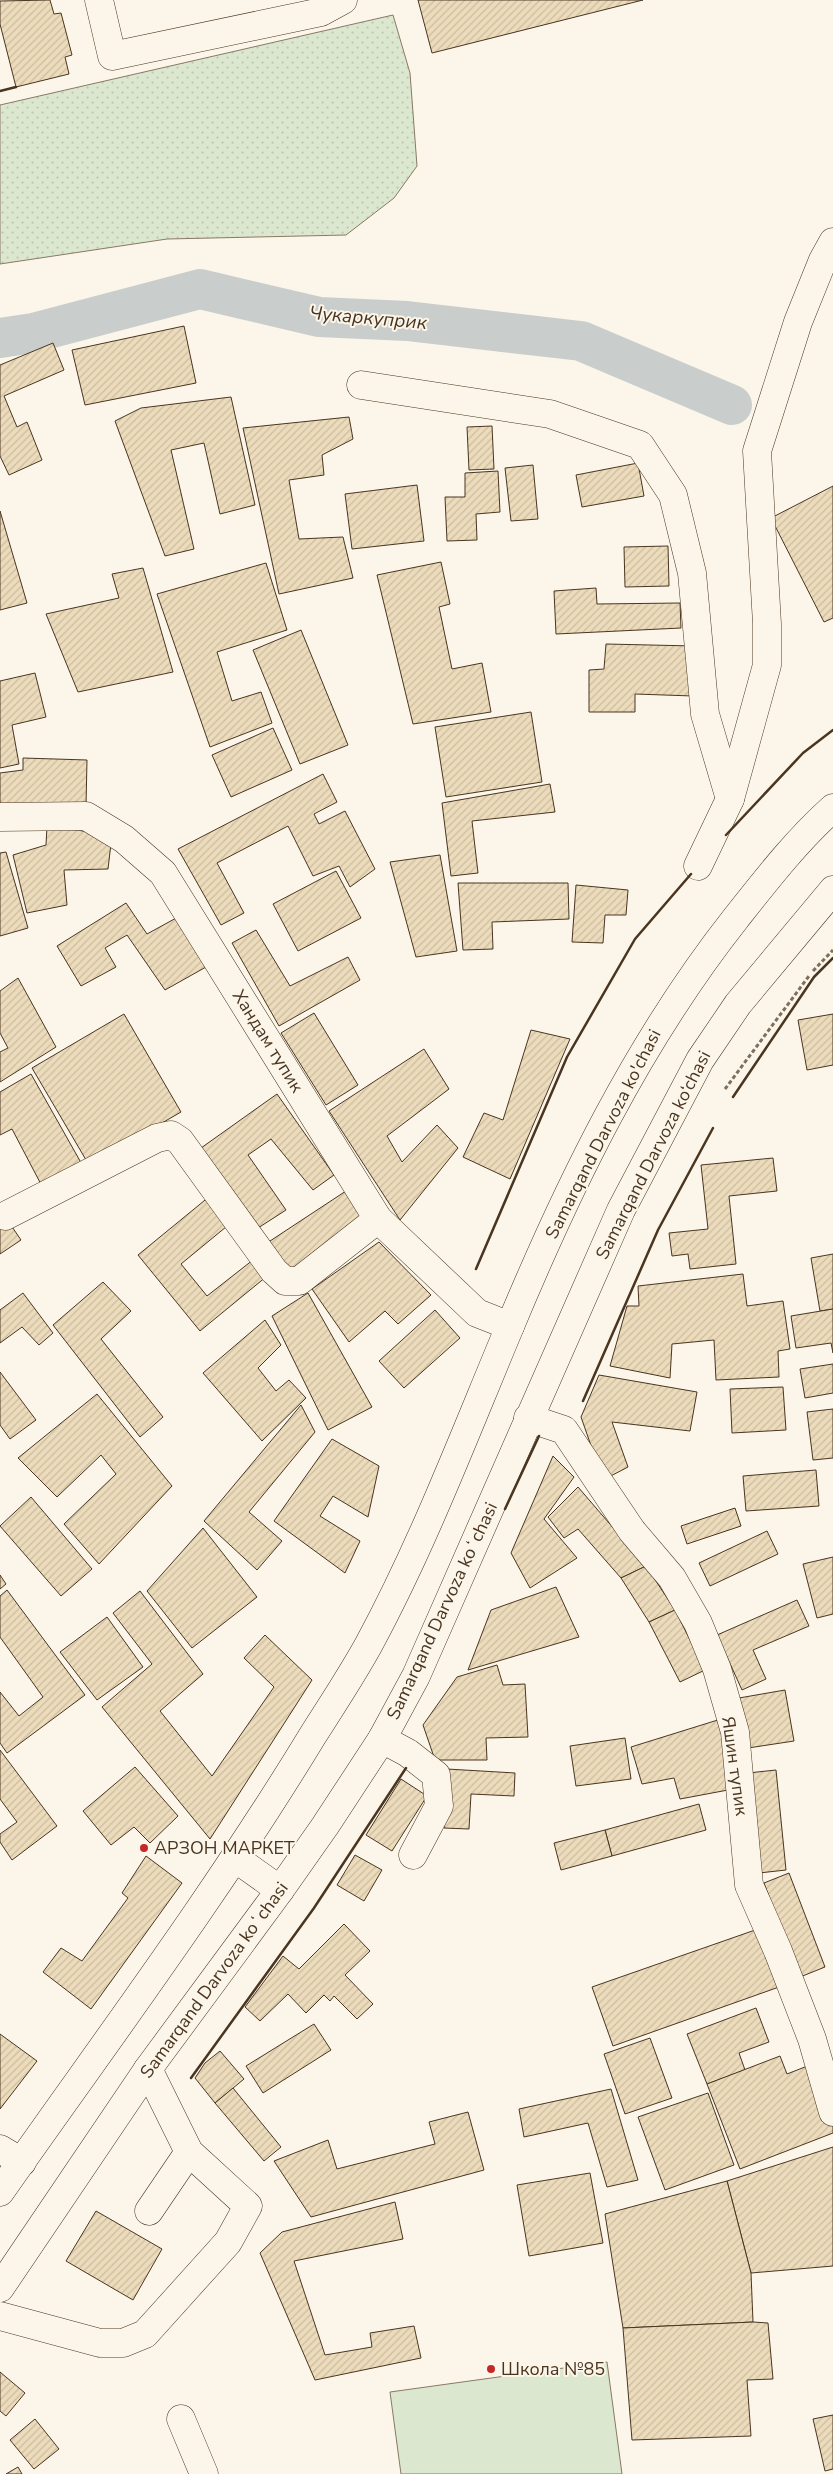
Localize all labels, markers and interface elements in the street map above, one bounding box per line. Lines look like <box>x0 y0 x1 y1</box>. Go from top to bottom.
water label: Чукаркуприк <box>308 300 429 336</box>
street label: Хандам тупик <box>227 985 309 1097</box>
street label: Samarqand Darvoza ko'chasi <box>540 1025 666 1243</box>
street label: Samarqand Darvoza ko‘chasi <box>590 1047 716 1263</box>
street label: Samarqand Darvoza koʻchasi <box>381 1498 503 1724</box>
street label: Яшин тупик <box>716 1715 754 1818</box>
place label: АРЗОН МАРКЕТ <box>154 1836 295 1860</box>
marker: АРЗОН МАРКЕТ <box>138 1842 150 1854</box>
street label: Samarqand Darvoza koʻchasi <box>135 1877 293 2083</box>
place label: Школа №85 <box>501 2357 605 2381</box>
marker: Школа №85 <box>485 2363 497 2375</box>

